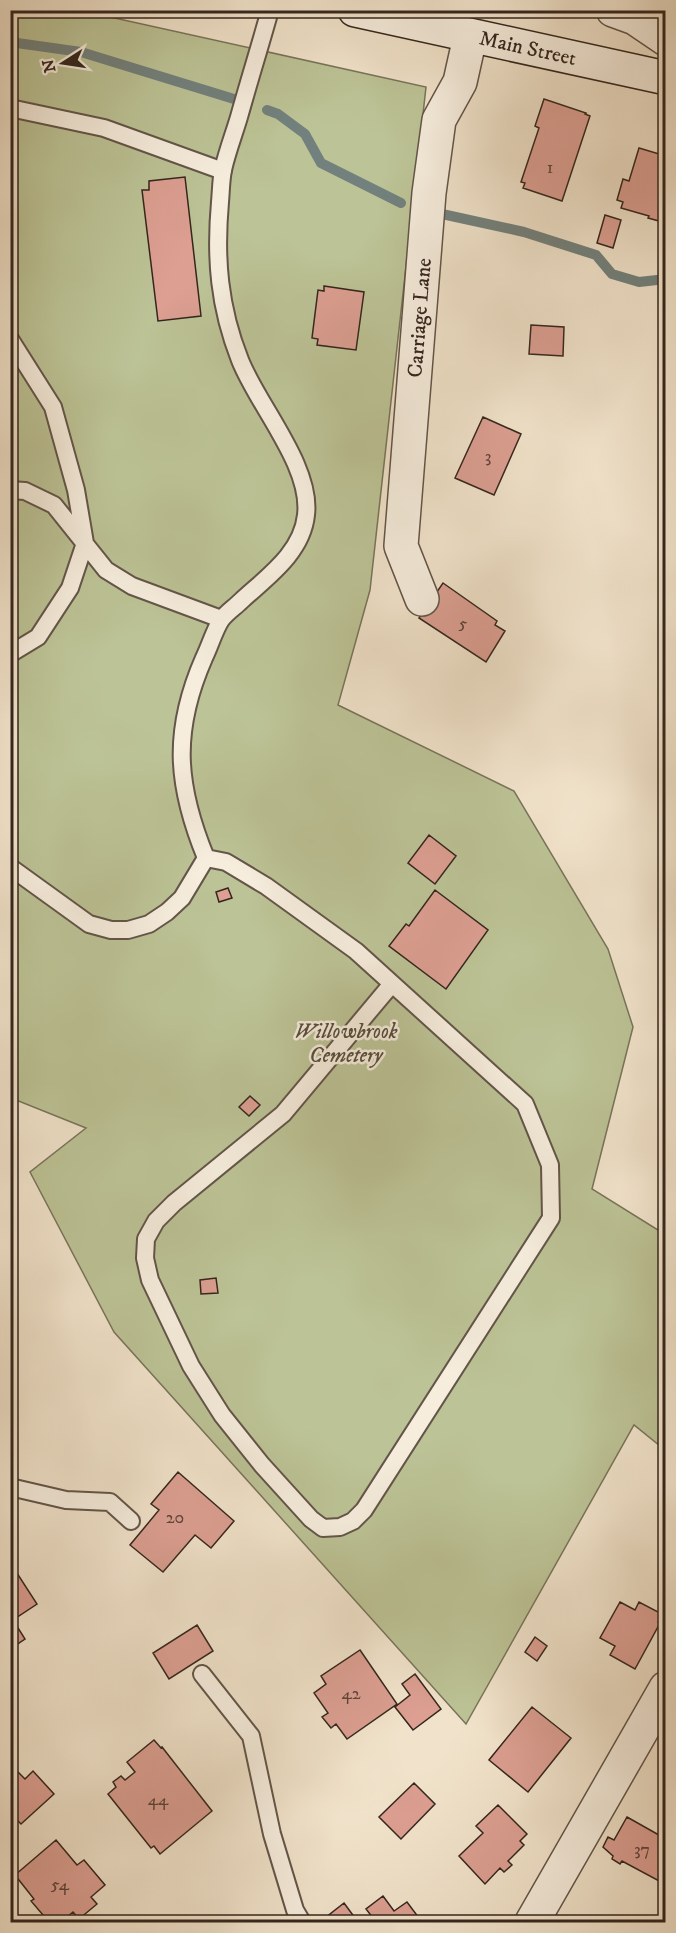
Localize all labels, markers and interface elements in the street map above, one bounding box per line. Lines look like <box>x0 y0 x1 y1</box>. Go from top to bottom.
street label: Main Street <box>477 26 579 72</box>
north arrow <box>33 33 93 93</box>
text: N <box>38 57 60 74</box>
house number: 1 <box>547 157 553 179</box>
street label: Carriage Lane <box>402 257 438 379</box>
house number: 3 <box>485 446 491 468</box>
house number: 5 <box>459 613 468 635</box>
park label: Willowbrook Cemetery <box>294 1019 398 1069</box>
house number: 20 <box>166 1507 184 1529</box>
house number: 42 <box>341 1683 361 1705</box>
house number: 44 <box>148 1789 169 1811</box>
house number: 37 <box>634 1839 650 1861</box>
house number: 54 <box>51 1874 70 1896</box>

